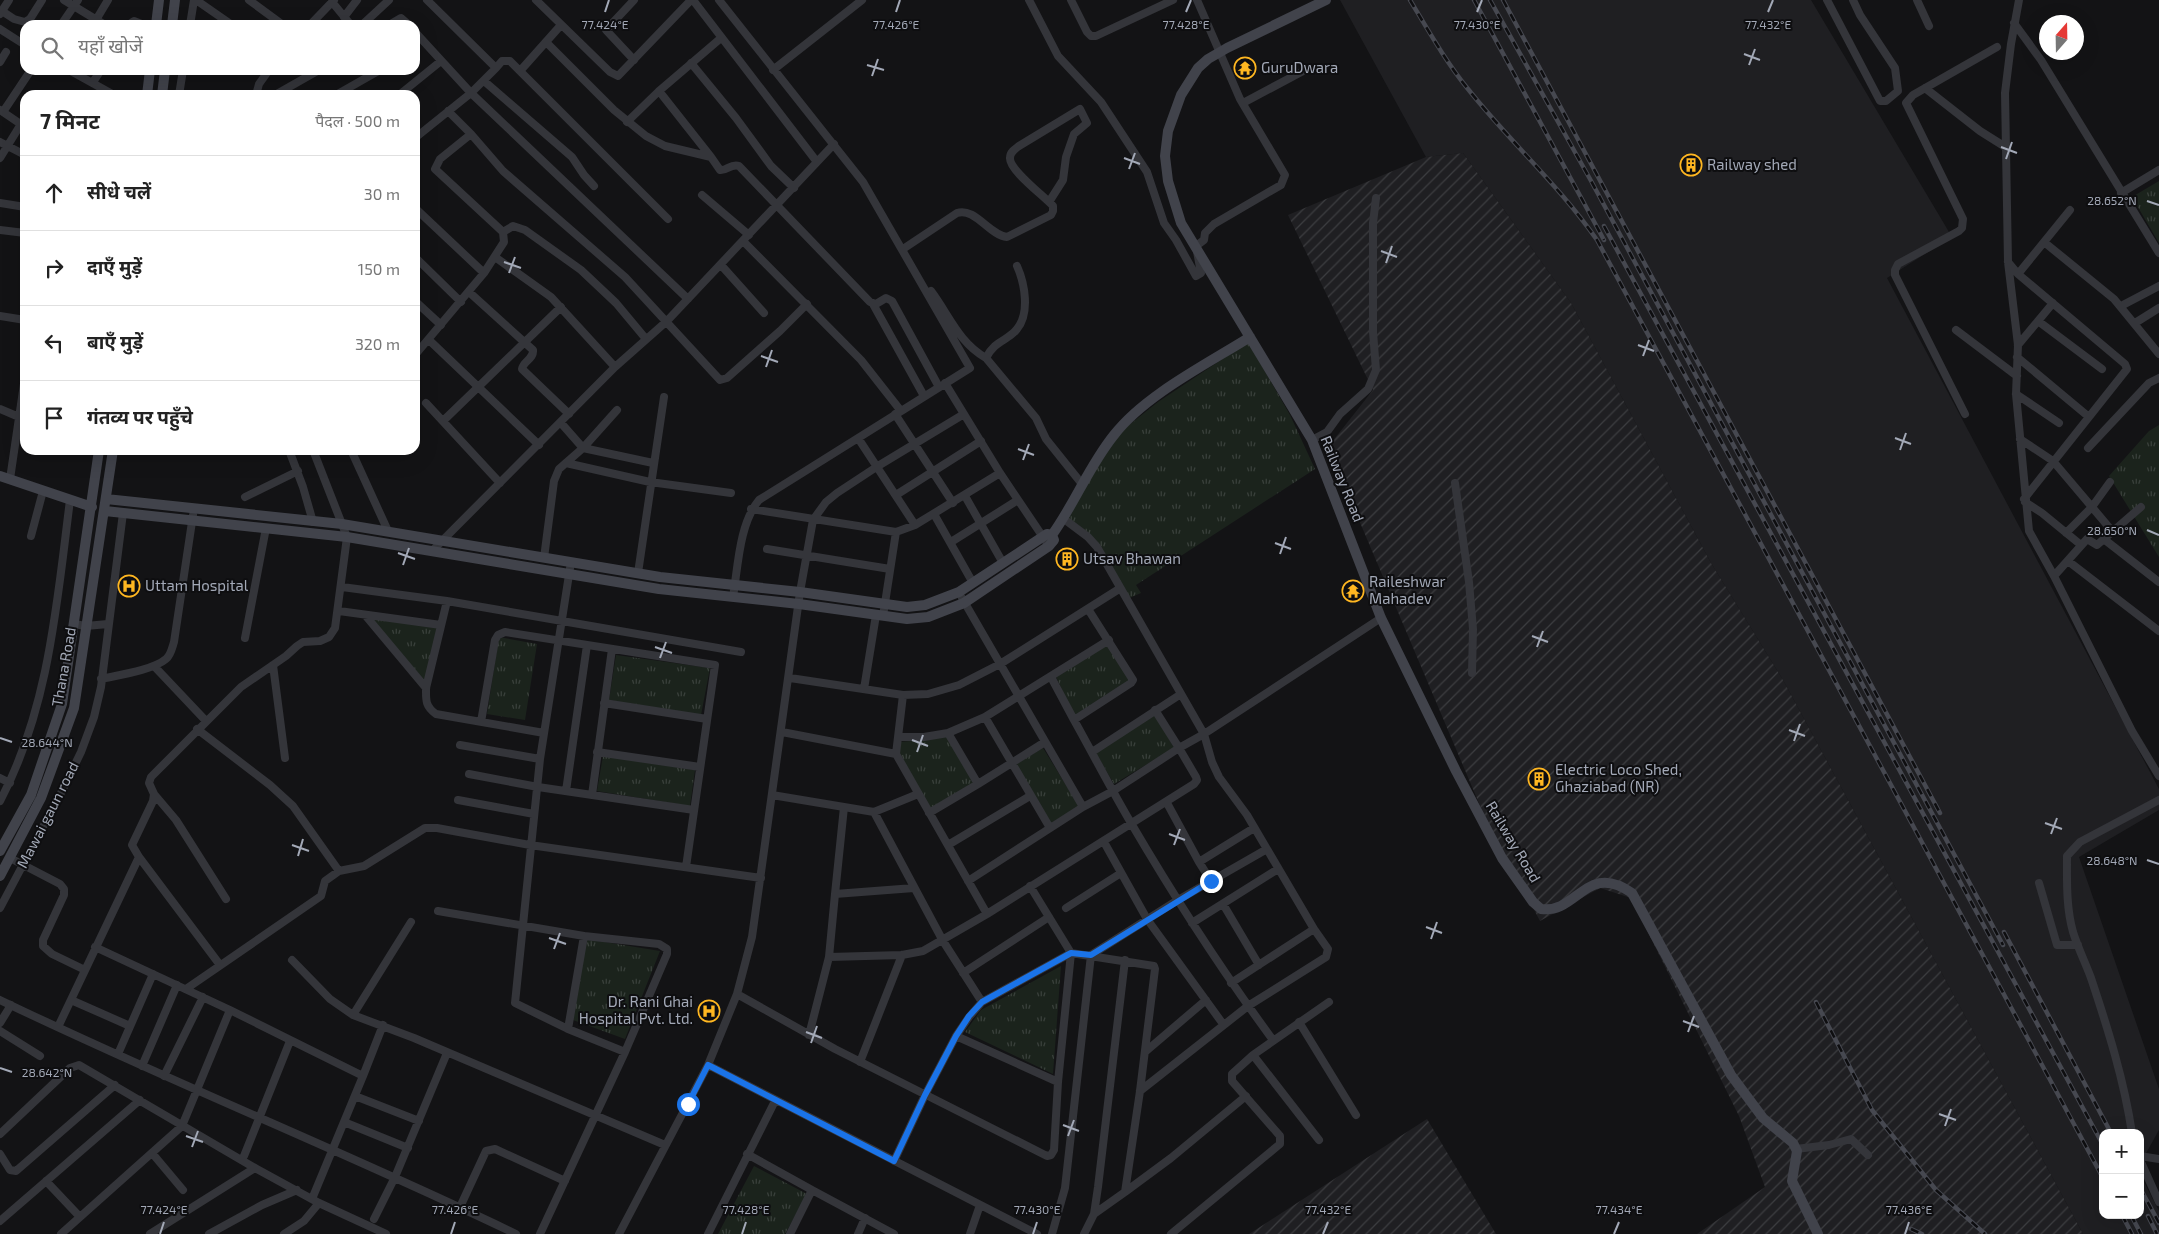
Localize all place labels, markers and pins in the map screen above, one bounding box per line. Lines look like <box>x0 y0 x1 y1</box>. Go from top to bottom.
temple icon: GuruDwara <box>1233 56 1257 80</box>
place label: GuruDwara <box>1261 58 1338 76</box>
building icon: Railway shed <box>1679 153 1703 177</box>
place label: Railway shed <box>1707 155 1797 173</box>
building icon: Utsav Bhawan <box>1055 547 1079 571</box>
place label: Utsav Bhawan <box>1083 549 1181 567</box>
place label: Raileshwar Mahadev <box>1369 572 1446 607</box>
hospital icon: Uttam Hospital <box>117 574 141 598</box>
place label: Uttam Hospital <box>145 576 249 594</box>
temple icon: Raileshwar Mahadev <box>1341 579 1365 603</box>
place label: Electric Loco Shed, Ghaziabad (NR) <box>1555 760 1682 795</box>
building icon: Electric Loco Shed, Ghaziabad (NR) <box>1527 767 1551 791</box>
place label: Dr. Rani Ghai Hospital Pvt. Ltd. <box>579 992 693 1027</box>
hospital icon: Dr. Rani Ghai Hospital Pvt. Ltd. <box>697 999 721 1023</box>

